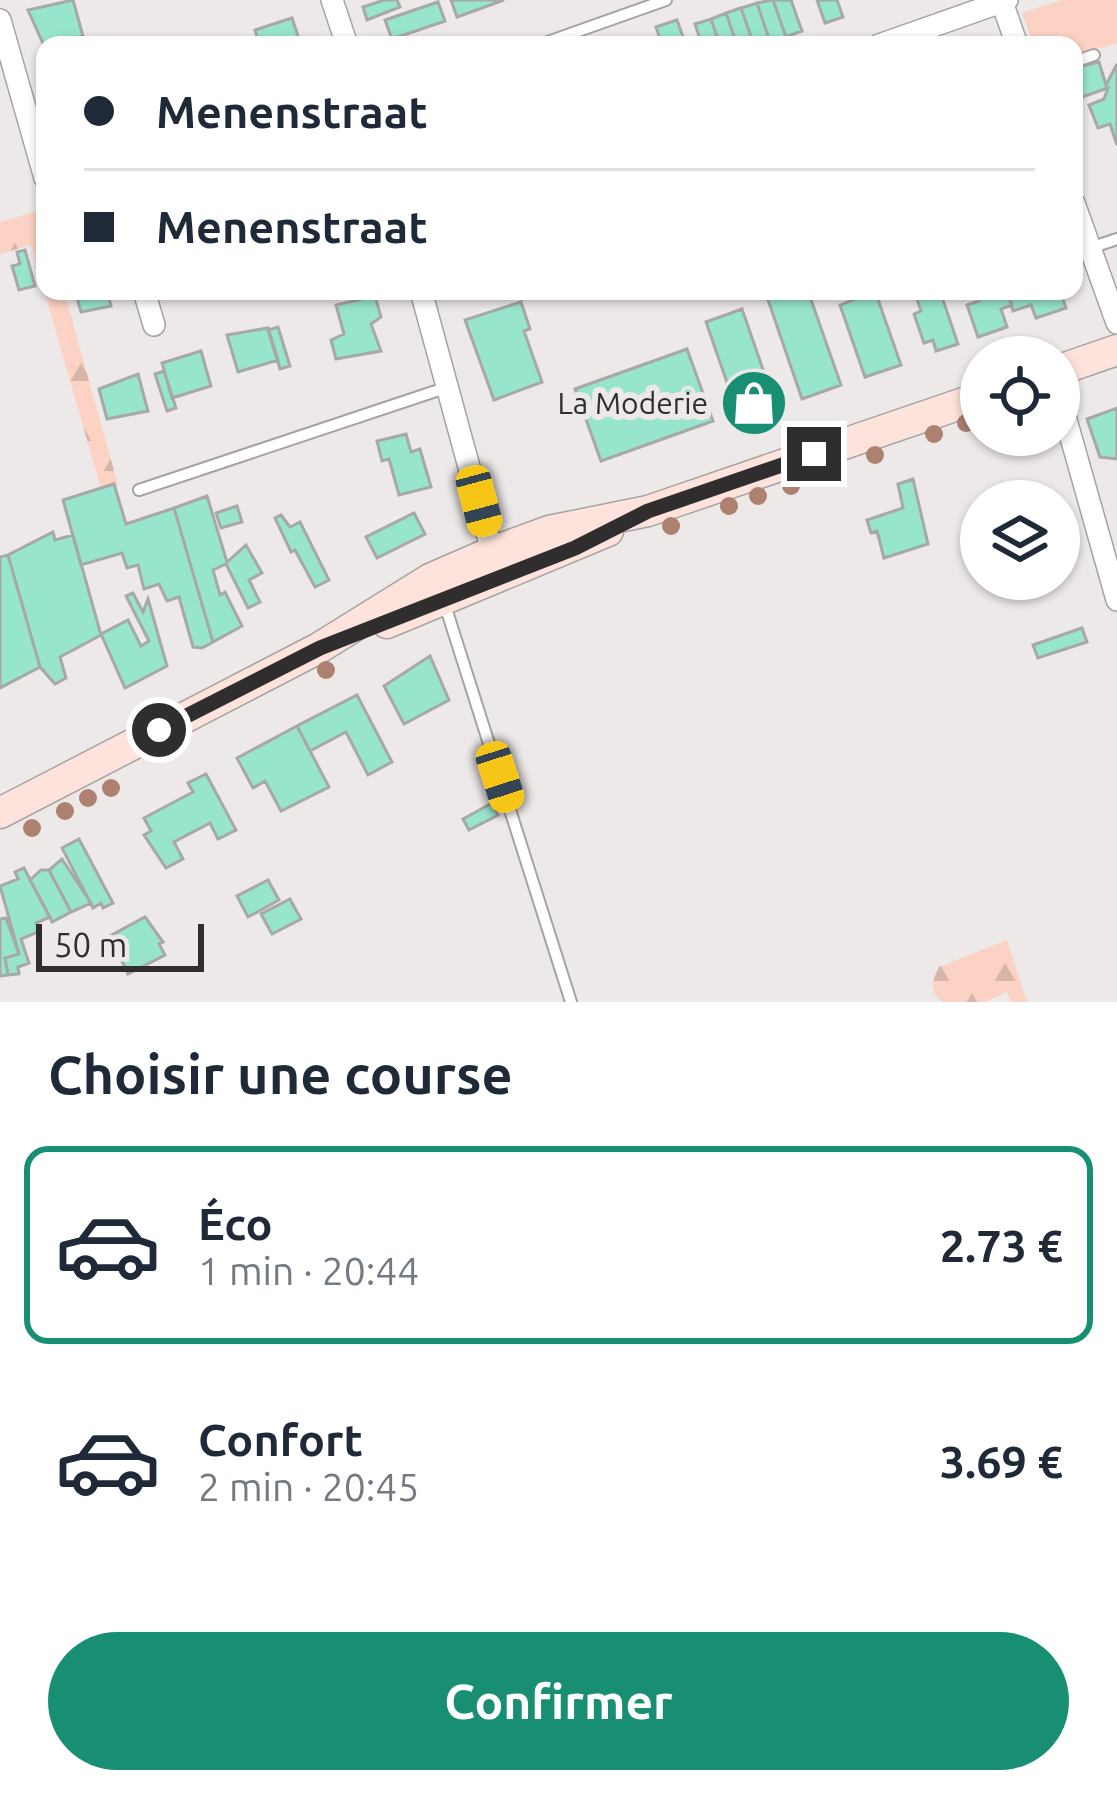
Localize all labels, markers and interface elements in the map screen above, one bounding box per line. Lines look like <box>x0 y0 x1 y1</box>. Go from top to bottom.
text: Menenstraat <box>156 86 428 137</box>
text: Menenstraat <box>156 201 428 252</box>
map controls <box>960 336 1080 600</box>
button: locate <box>960 336 1080 456</box>
shop icon: La Moderie <box>719 368 789 438</box>
place label: La Moderie <box>557 386 708 420</box>
route end <box>787 427 841 481</box>
car <box>452 462 506 540</box>
button: layers <box>960 480 1080 600</box>
route start <box>132 703 186 757</box>
car <box>472 737 528 817</box>
scale bar <box>36 918 204 971</box>
text: 50 m <box>54 926 127 963</box>
text: Choisir une course <box>48 1044 513 1104</box>
icon: car <box>54 1191 162 1299</box>
text: Éco <box>198 1198 273 1249</box>
text: 2.73 € <box>940 1220 1063 1271</box>
text: 1 min · 20:44 <box>198 1249 419 1292</box>
icon: car <box>54 1407 162 1515</box>
text: Confort <box>198 1414 363 1465</box>
text: 3.69 € <box>940 1436 1063 1487</box>
text: 2 min · 20:45 <box>198 1465 419 1508</box>
button: Confirmer <box>48 1632 1069 1770</box>

